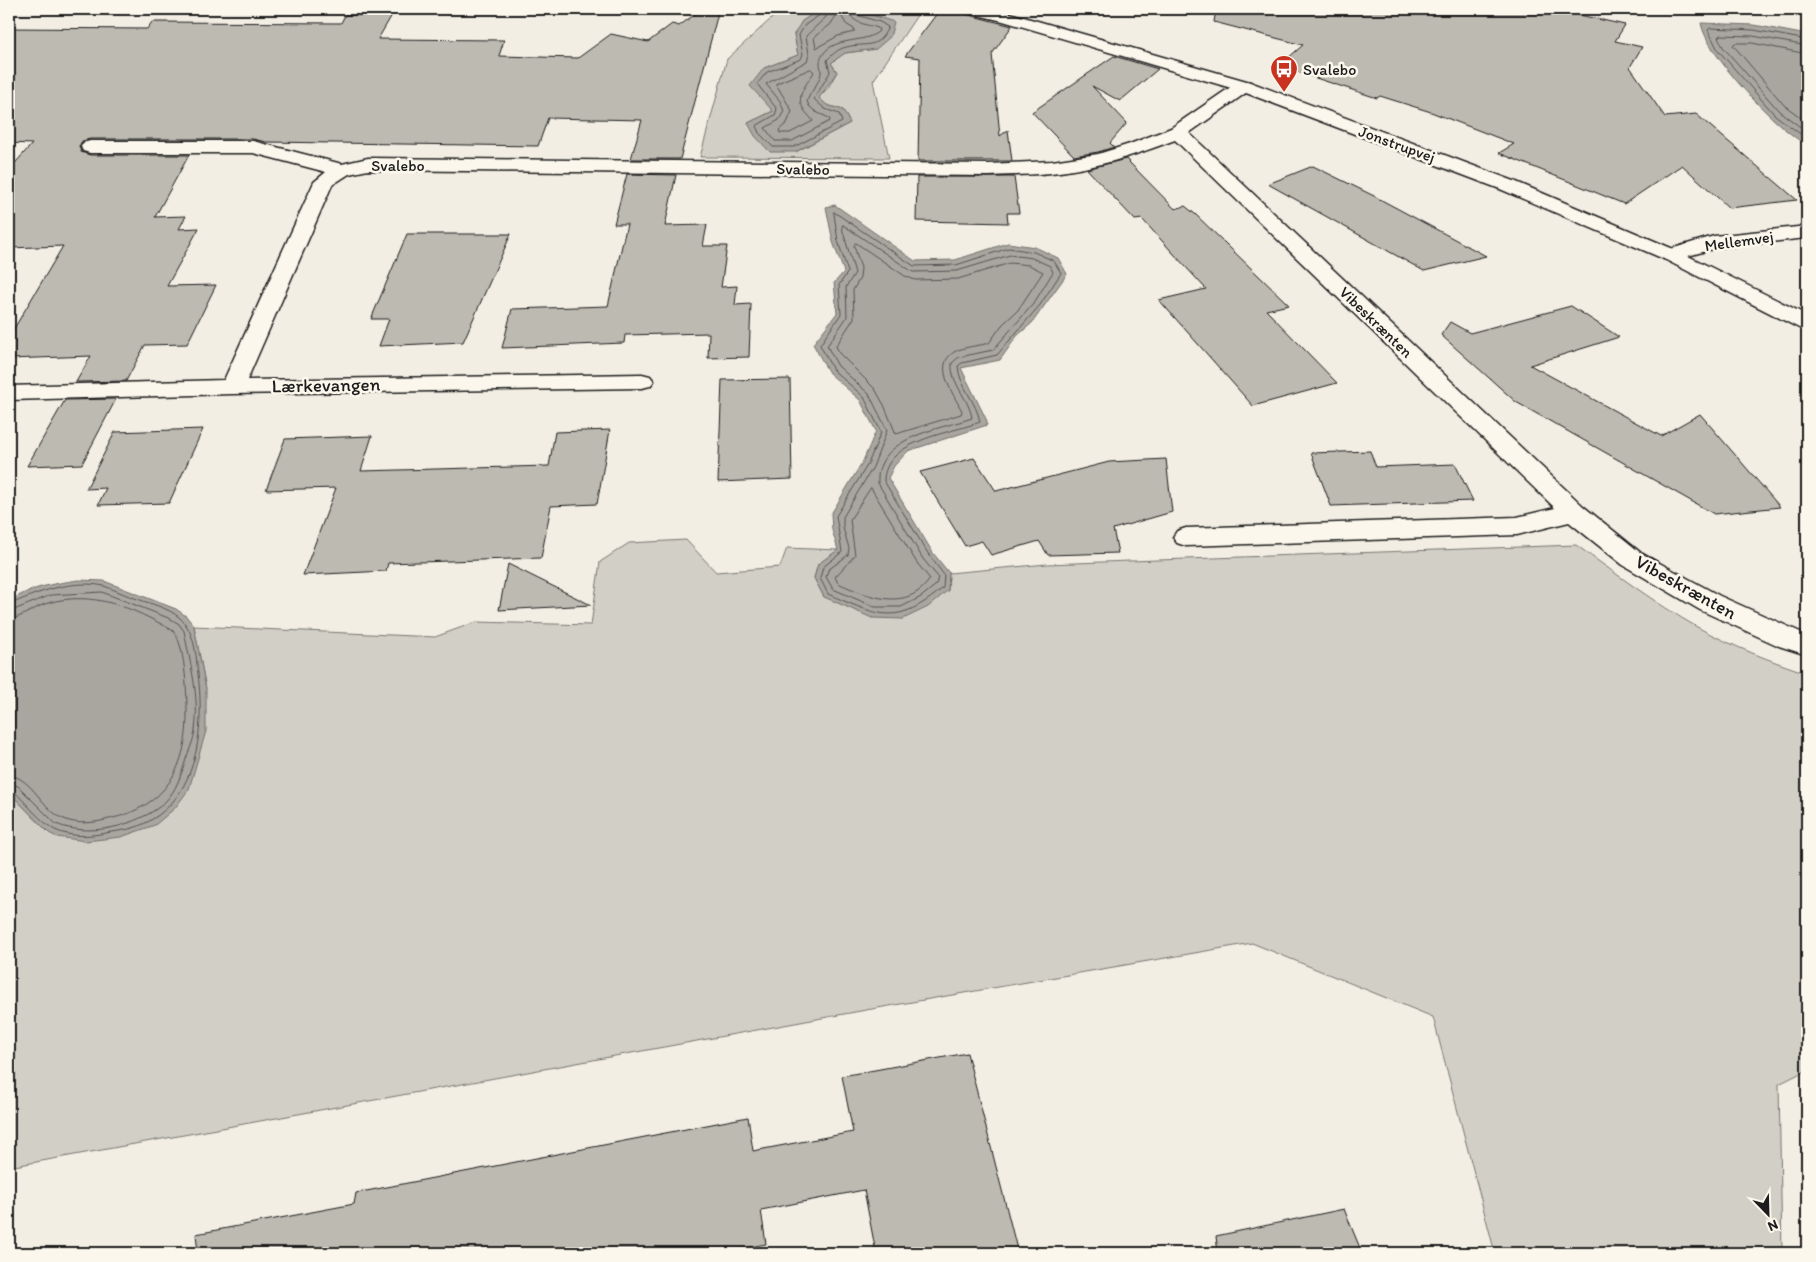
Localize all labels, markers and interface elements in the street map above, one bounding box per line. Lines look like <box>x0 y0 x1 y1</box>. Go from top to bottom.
bus stop icon: Svalebo <box>1269 54 1299 93</box>
place label: Svalebo <box>1303 60 1356 79</box>
street label: Jonstrupvej <box>1356 121 1438 167</box>
street label: Svalebo <box>371 156 425 175</box>
street label: Svalebo <box>776 159 830 179</box>
street label: Mellemvej <box>1703 227 1775 255</box>
street label: Vibeskrænten <box>1335 282 1417 362</box>
street label: Lærkevangen <box>271 373 381 397</box>
street label: Vibeskrænten <box>1631 550 1741 624</box>
north arrow <box>1744 1190 1794 1240</box>
text: N <box>1765 1216 1781 1235</box>

